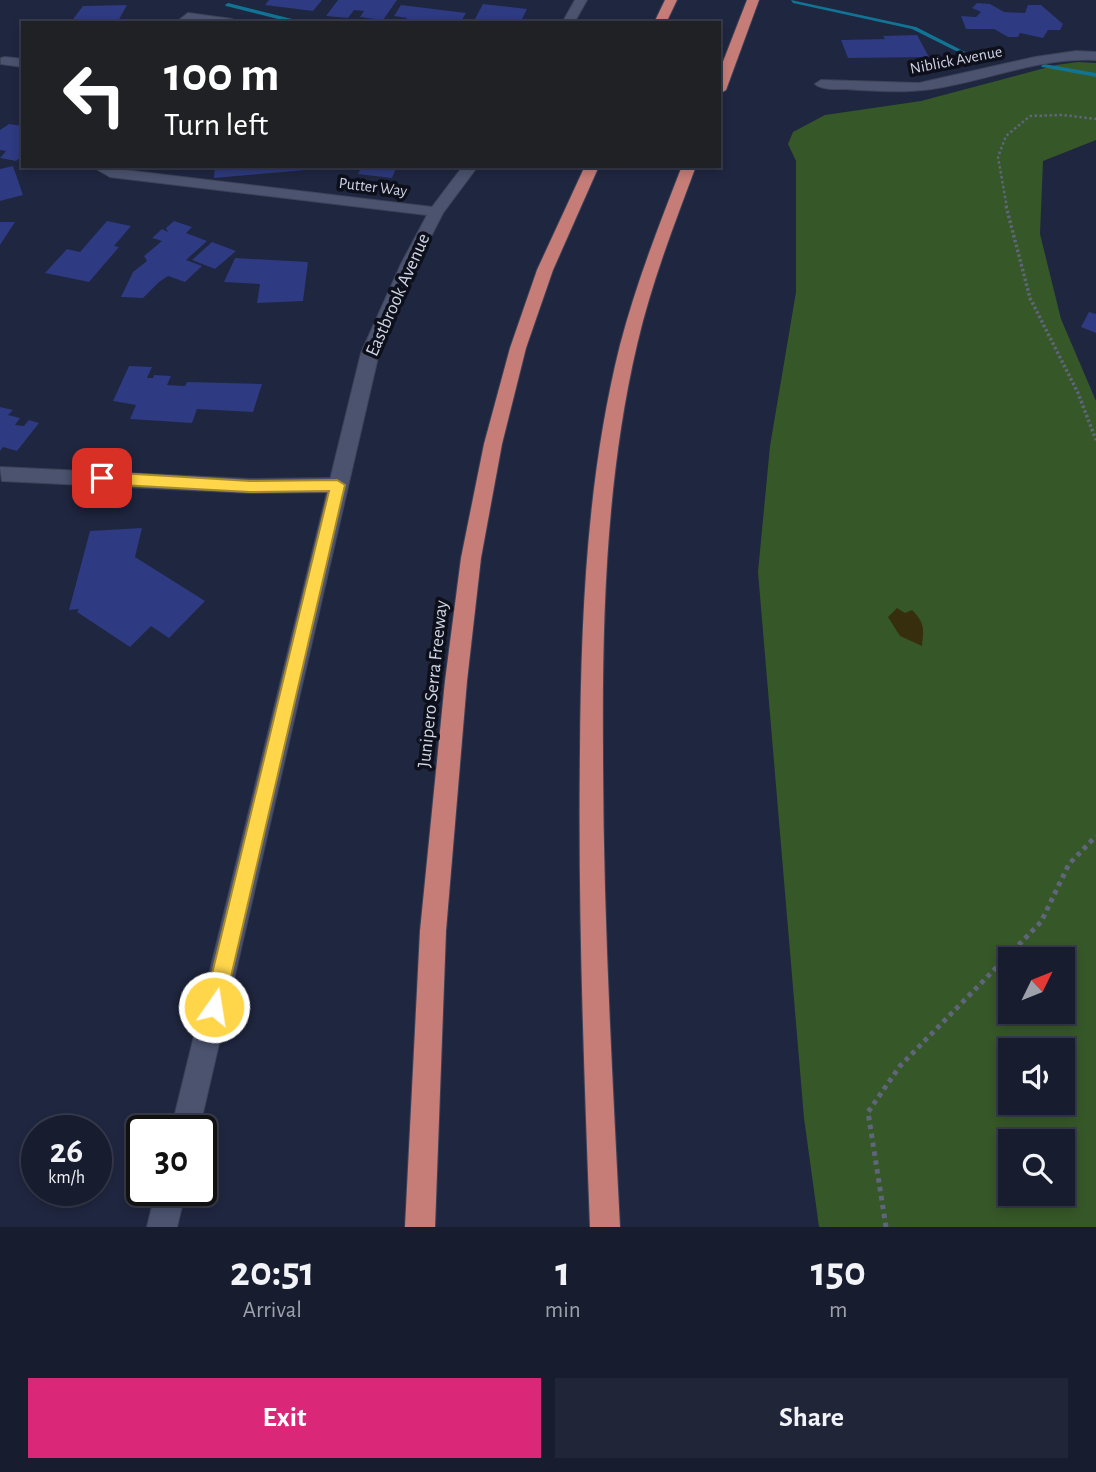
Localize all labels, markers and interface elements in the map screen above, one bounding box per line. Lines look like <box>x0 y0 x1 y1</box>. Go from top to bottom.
street label: Niblick Avenue <box>909 43 1003 77</box>
icon: left <box>49 49 140 140</box>
text: 100 m <box>164 51 280 100</box>
text: Turn left <box>164 109 268 141</box>
street label: Putter Way <box>338 175 408 200</box>
street label: Eastbrook Avenue <box>362 231 434 359</box>
pin <box>72 448 132 508</box>
icon: arrive <box>83 459 121 497</box>
street label: Junipero Serra Freeway <box>415 599 451 769</box>
north arrow <box>998 947 1074 1024</box>
map controls <box>998 947 1075 1206</box>
position arrow <box>177 970 251 1044</box>
button: sound <box>998 1038 1075 1115</box>
speed limit sign: 30 <box>126 1115 217 1206</box>
button: search <box>998 1129 1075 1206</box>
text: 26 <box>50 1134 83 1169</box>
text: km/h <box>48 1169 85 1187</box>
text: 20:51 <box>230 1251 315 1293</box>
text: 1 <box>555 1251 570 1293</box>
text: 150 <box>811 1251 866 1293</box>
text: Arrival <box>243 1299 302 1322</box>
text: min <box>545 1299 581 1322</box>
text: m <box>829 1299 848 1322</box>
button: Exit <box>28 1378 541 1458</box>
button: Share <box>555 1378 1068 1458</box>

